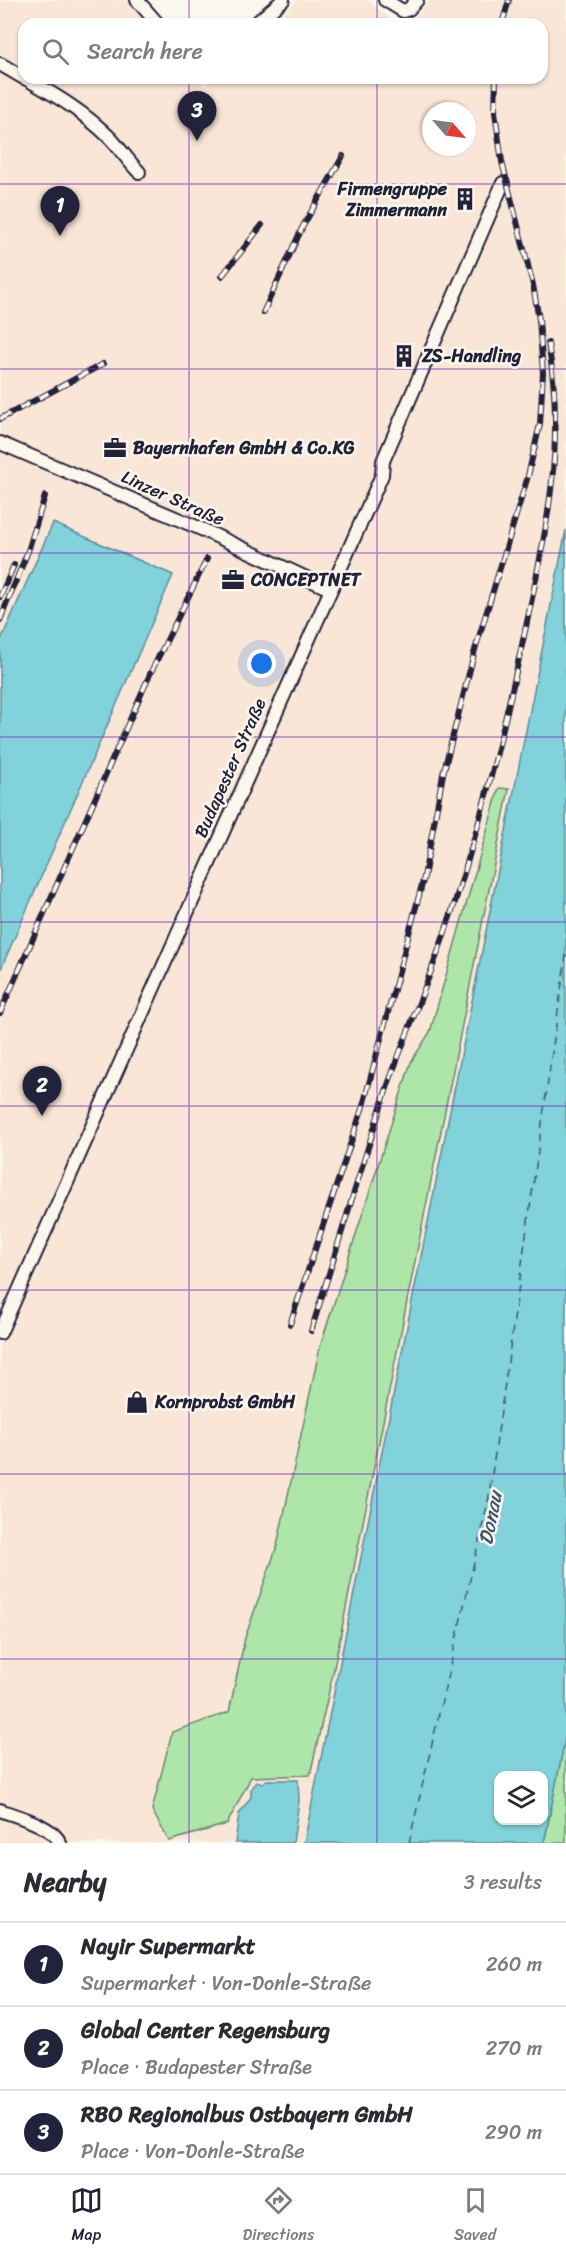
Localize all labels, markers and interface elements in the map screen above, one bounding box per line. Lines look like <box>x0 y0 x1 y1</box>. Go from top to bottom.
search box <box>18 18 548 84</box>
text: Search here <box>87 32 203 71</box>
icon: search <box>39 35 72 68</box>
pin: 3 <box>178 92 216 141</box>
north arrow <box>422 102 476 156</box>
place label: Firmengruppe Zimmermann <box>337 173 448 226</box>
pin: 1 <box>40 186 80 236</box>
building icon: Firmengruppe Zimmermann <box>452 186 478 212</box>
place label: ZS-Handling <box>421 340 521 372</box>
building icon: ZS-Handling <box>391 343 417 369</box>
place label: Bayernhafen GmbH & Co.KG <box>133 432 355 464</box>
office icon: Bayernhafen GmbH & Co.KG <box>102 435 128 461</box>
street label: Linzer Straße <box>116 461 230 535</box>
place label: CONCEPTNET <box>250 564 362 596</box>
office icon: CONCEPTNET <box>220 567 246 593</box>
your location <box>247 649 276 678</box>
street label: Budapester Straße <box>185 693 275 843</box>
pin: 2 <box>22 1066 62 1116</box>
place label: Kornprobst GmbH <box>154 1386 295 1418</box>
shop icon: Kornprobst GmbH <box>124 1389 150 1415</box>
water label: Donau <box>468 1486 513 1548</box>
map controls <box>494 1771 548 1825</box>
button: layers <box>494 1771 548 1825</box>
text: Nearby <box>24 1859 106 1905</box>
text: 3 results <box>464 1865 542 1900</box>
text: Nayir Supermarkt <box>81 1927 255 1966</box>
text: 1 <box>39 1947 48 1982</box>
text: 260 m <box>486 1947 542 1982</box>
text: Supermarket · Von-Donle-Straße <box>81 1966 371 2001</box>
text: Global Center Regensburg <box>81 2011 330 2050</box>
text: 2 <box>38 2031 49 2066</box>
text: 270 m <box>486 2031 542 2066</box>
text: Place · Budapester Straße <box>81 2050 312 2085</box>
text: RBO Regionalbus Ostbayern GmbH <box>81 2095 413 2134</box>
text: 3 <box>38 2115 49 2150</box>
text: 290 m <box>485 2115 542 2150</box>
text: Place · Von-Donle-Straße <box>81 2134 305 2169</box>
tab: Map <box>70 2184 103 2249</box>
tab: Directions <box>243 2184 314 2249</box>
tab: Saved <box>454 2184 496 2249</box>

